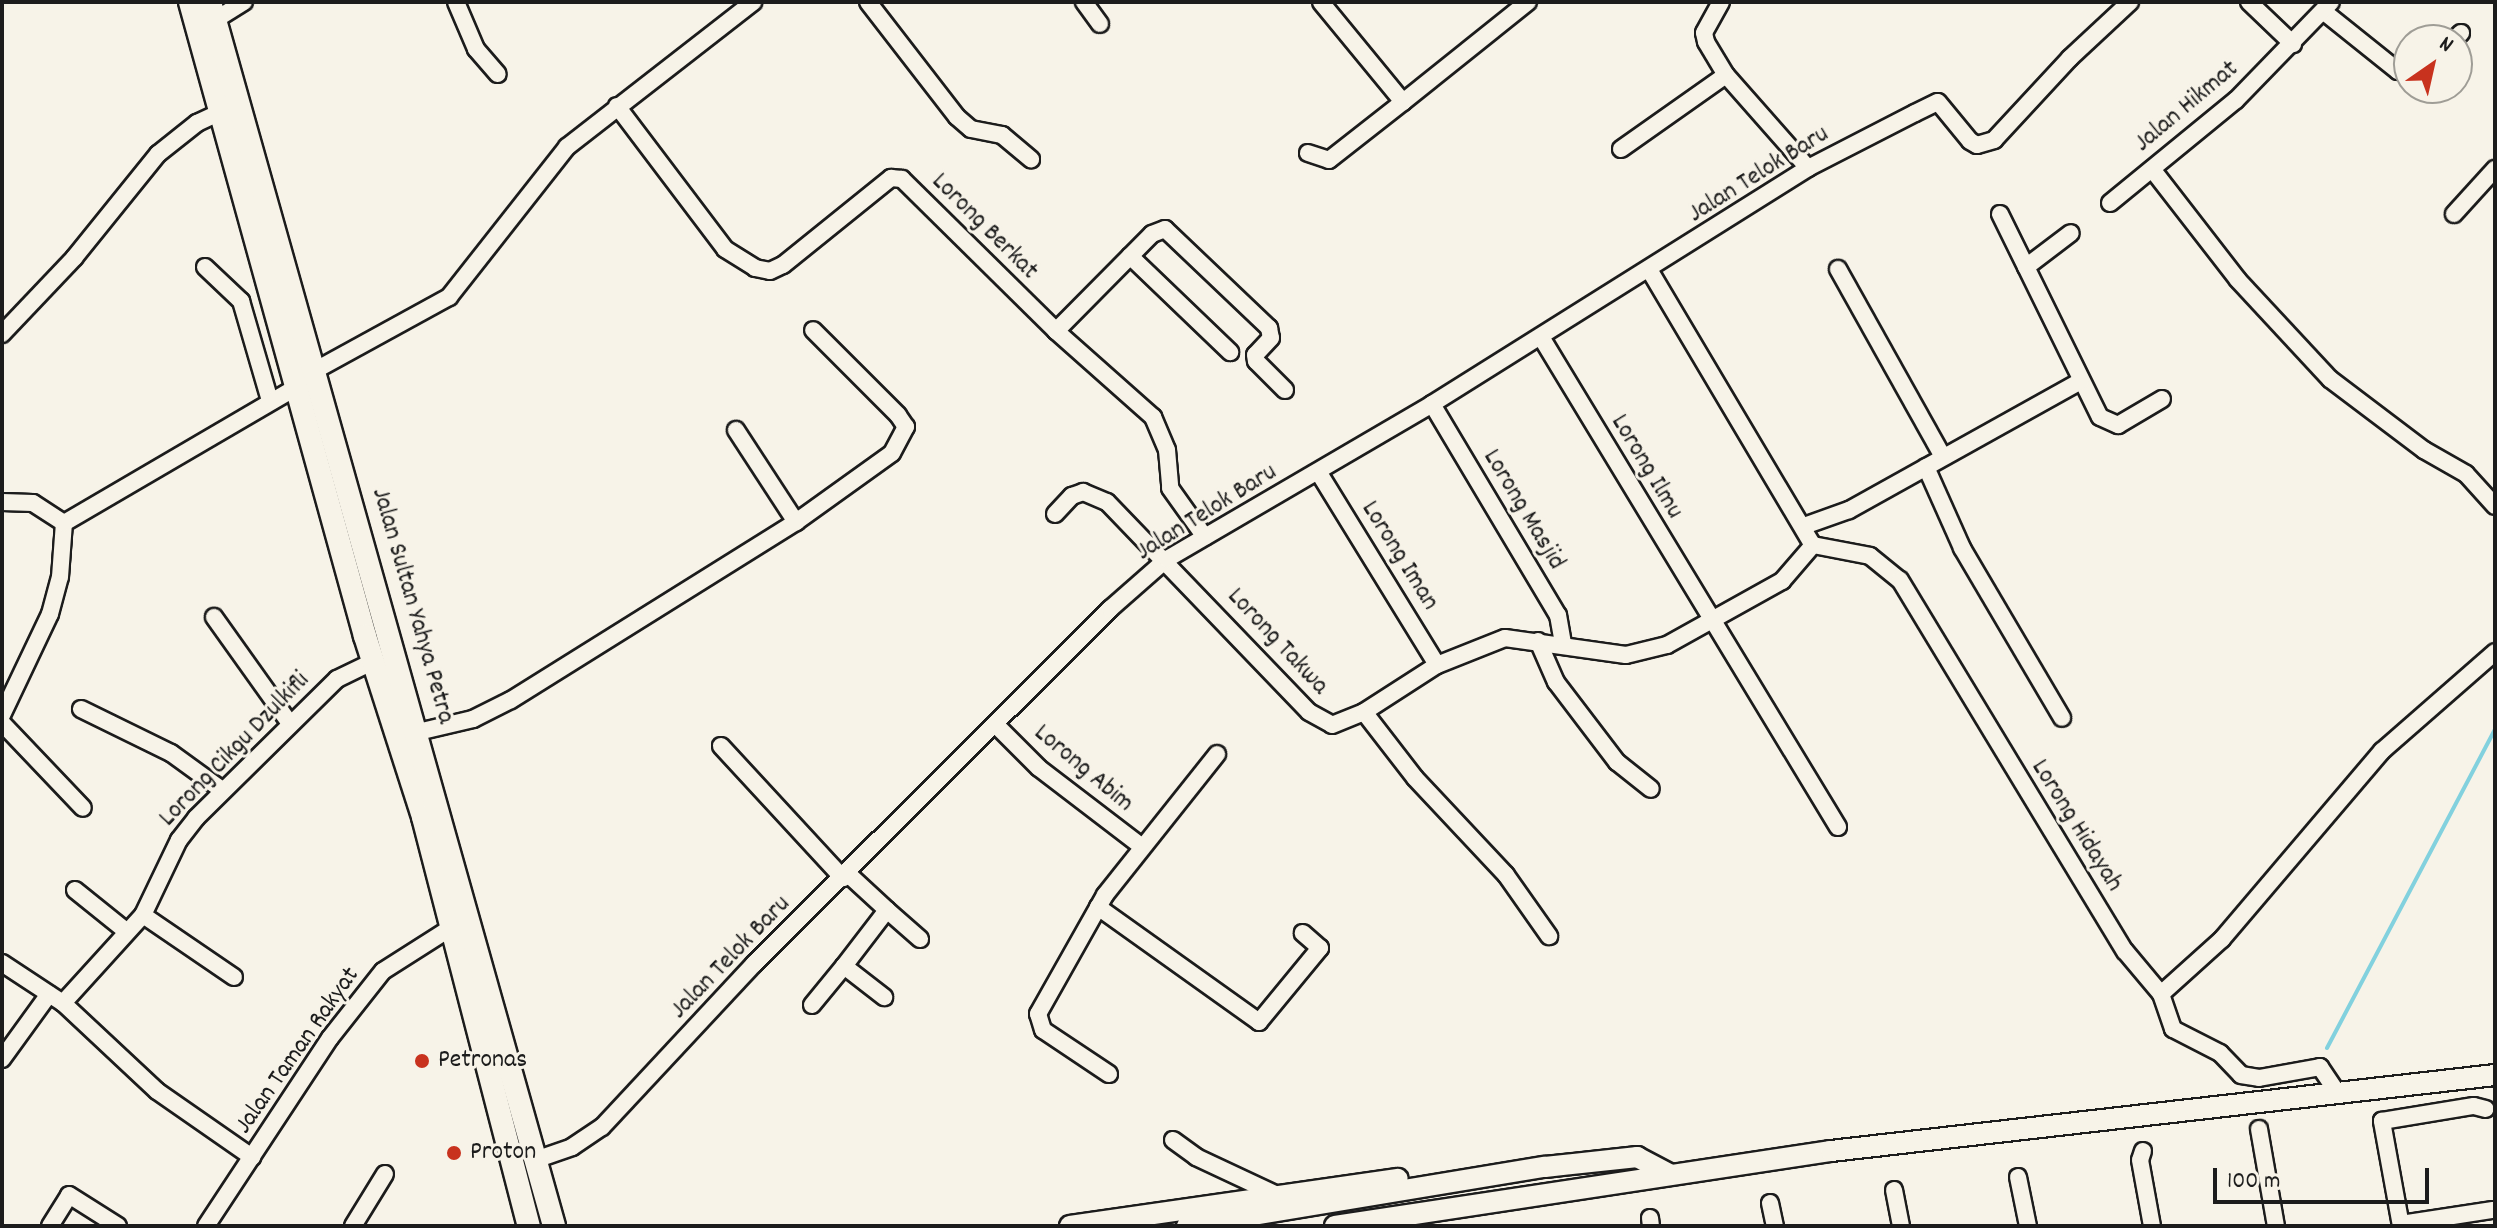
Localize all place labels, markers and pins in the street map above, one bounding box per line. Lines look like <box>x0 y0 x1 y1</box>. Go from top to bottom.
place label: Petronas <box>438 1045 527 1077</box>
marker: Petronas <box>413 1052 431 1070</box>
place label: Proton <box>470 1137 536 1169</box>
marker: Proton <box>445 1144 463 1162</box>

